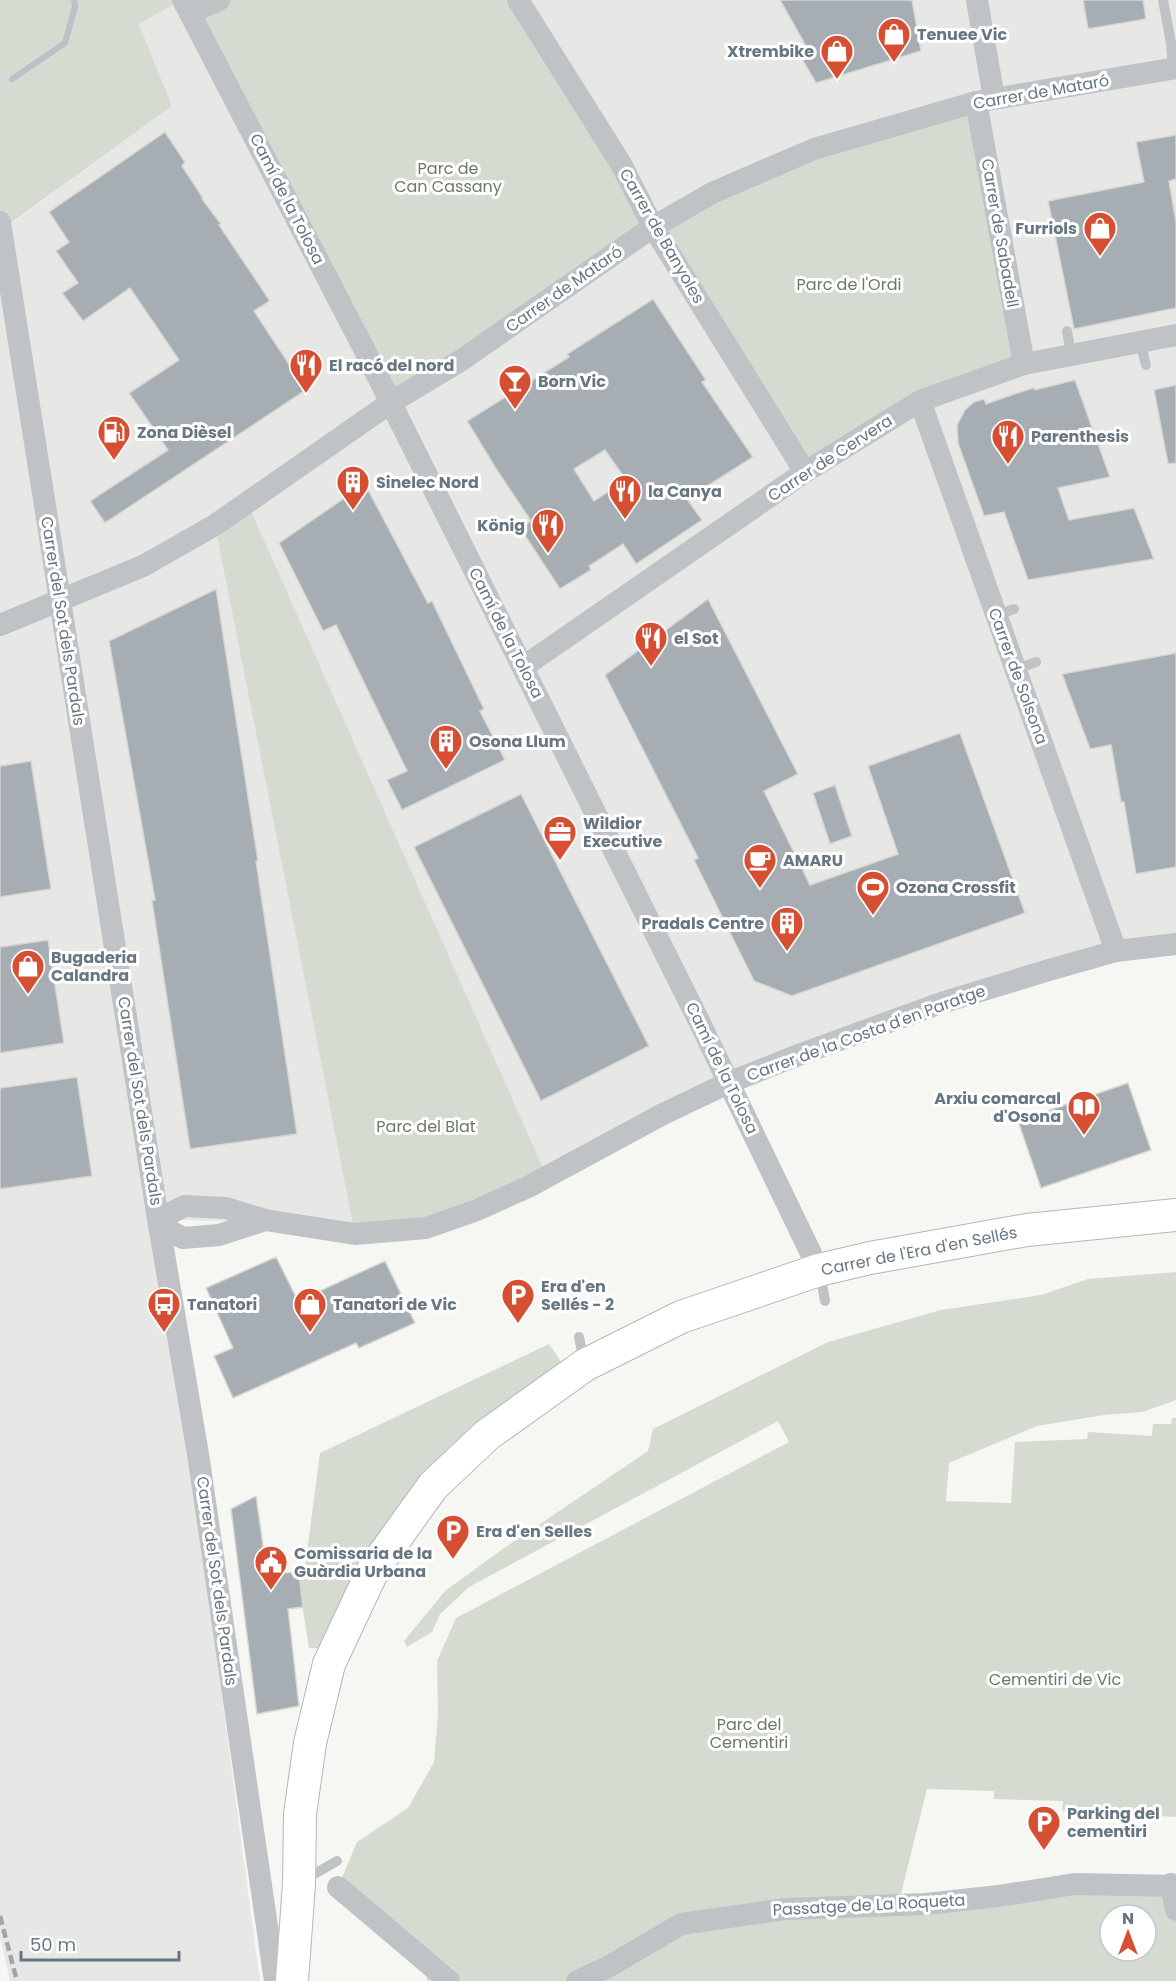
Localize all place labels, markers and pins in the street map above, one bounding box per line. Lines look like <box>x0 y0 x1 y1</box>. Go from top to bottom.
shop icon: Tenuee Vic <box>876 16 912 63</box>
place label: Tenuee Vic <box>917 23 1007 46</box>
shop icon: Xtrembike <box>819 33 855 80</box>
place label: Xtrembike <box>727 40 814 63</box>
shop icon: Furriols <box>1082 210 1118 257</box>
place label: Furriols <box>1015 217 1077 240</box>
restaurant icon: El racó del nord <box>288 347 324 394</box>
place label: El racó del nord <box>329 354 454 377</box>
bar icon: Born Vic <box>497 363 533 410</box>
place label: Born Vic <box>538 370 606 393</box>
fuel station icon: Zona Dièsel <box>96 414 132 461</box>
restaurant icon: Parenthesis <box>990 418 1026 465</box>
place label: Zona Dièsel <box>137 421 231 444</box>
place label: Parenthesis <box>1031 425 1129 448</box>
building icon: Sinelec Nord <box>335 464 371 511</box>
place label: Sinelec Nord <box>376 471 479 494</box>
restaurant icon: la Canya <box>607 473 643 520</box>
place label: la Canya <box>648 480 722 503</box>
restaurant icon: König <box>530 507 566 554</box>
place label: König <box>477 514 525 537</box>
restaurant icon: el Sot <box>633 620 669 667</box>
place label: el Sot <box>674 627 719 650</box>
building icon: Osona Llum <box>428 723 464 770</box>
place label: Osona Llum <box>469 730 566 753</box>
place label: Wildior Executive <box>583 812 663 853</box>
office icon: Wildior Executive <box>542 814 578 861</box>
cafe icon: AMARU <box>742 842 778 889</box>
place label: AMARU <box>783 849 843 872</box>
sports icon: Ozona Crossfit <box>855 869 891 916</box>
place label: Ozona Crossfit <box>896 876 1016 899</box>
building icon: Pradals Centre <box>769 905 805 952</box>
place label: Pradals Centre <box>642 912 764 935</box>
place label: Bugaderia Calandra <box>51 946 137 987</box>
shop icon: Bugaderia Calandra <box>10 948 46 995</box>
place label: Arxiu comarcal d'Osona <box>934 1087 1061 1128</box>
library icon: Arxiu comarcal d'Osona <box>1066 1089 1102 1136</box>
place label: Era d'en Sellés - 2 <box>541 1275 614 1316</box>
parking icon: Era d'en Sellés - 2 <box>500 1277 536 1324</box>
bus stop icon: Tanatori <box>146 1286 182 1333</box>
shop icon: Tanatori de Vic <box>292 1286 328 1333</box>
place label: Tanatori <box>187 1293 257 1316</box>
place label: Tanatori de Vic <box>333 1293 457 1316</box>
parking icon: Era d'en Selles <box>435 1513 471 1560</box>
place label: Era d'en Selles <box>476 1520 592 1543</box>
place label: Comissaria de la Guàrdia Urbana <box>294 1542 432 1583</box>
public building icon: Comissaria de la Guàrdia Urbana <box>253 1544 289 1591</box>
place label: Parking del cementiri <box>1067 1802 1160 1843</box>
parking icon: Parking del cementiri <box>1026 1804 1062 1851</box>

